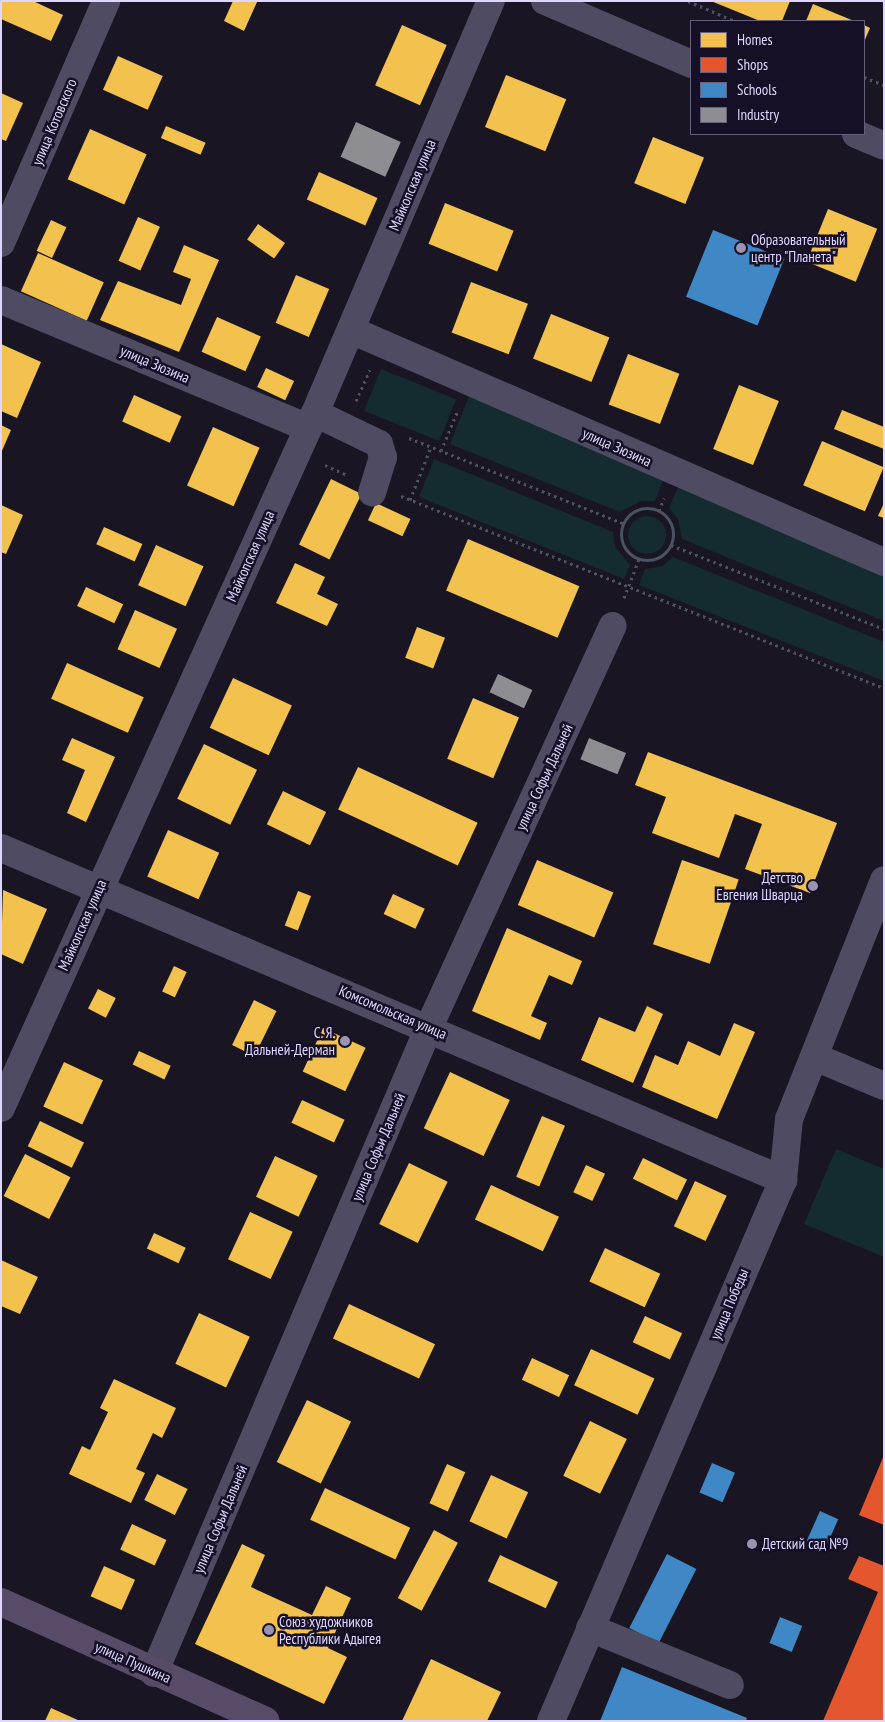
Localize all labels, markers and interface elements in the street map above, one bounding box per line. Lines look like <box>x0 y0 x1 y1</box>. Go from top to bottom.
legend <box>690 20 865 135</box>
text: Homes <box>737 30 773 49</box>
text: Shops <box>737 55 768 74</box>
street label: улица Котовского <box>28 76 80 168</box>
text: Schools <box>737 80 777 99</box>
text: Industry <box>737 105 779 124</box>
street label: Майкопская улица <box>385 137 439 233</box>
place label: Образовательный центр "Планета" <box>751 230 846 265</box>
marker: Образовательный центр "Планета" <box>735 242 747 254</box>
street label: улица Зюзина <box>118 341 192 387</box>
street label: улица Зюзина <box>580 424 654 470</box>
street label: Майкопская улица <box>222 508 278 604</box>
street label: улица Софьи Дальней <box>511 721 577 833</box>
place label: Детство Евгения Шварца <box>716 868 803 903</box>
street label: Майкопская улица <box>54 877 110 973</box>
marker: Детство Евгения Шварца <box>807 880 819 892</box>
street label: Комсомольская улица <box>336 981 450 1043</box>
place label: С. Я. Дальней-Дерман <box>245 1023 335 1058</box>
marker: С. Я. Дальней-Дерман <box>339 1035 351 1047</box>
street label: улица Софьи Дальней <box>347 1090 409 1204</box>
street label: улица Победы <box>706 1266 752 1342</box>
street label: улица Софьи Дальней <box>189 1462 251 1576</box>
place label: Детский сад №9 <box>762 1535 848 1553</box>
marker: Детский сад №9 <box>746 1538 758 1550</box>
place label: Союз художников Республики Адыгея <box>279 1612 381 1647</box>
marker: Союз художников Республики Адыгея <box>263 1624 275 1636</box>
street label: улица Пушкина <box>92 1637 174 1687</box>

